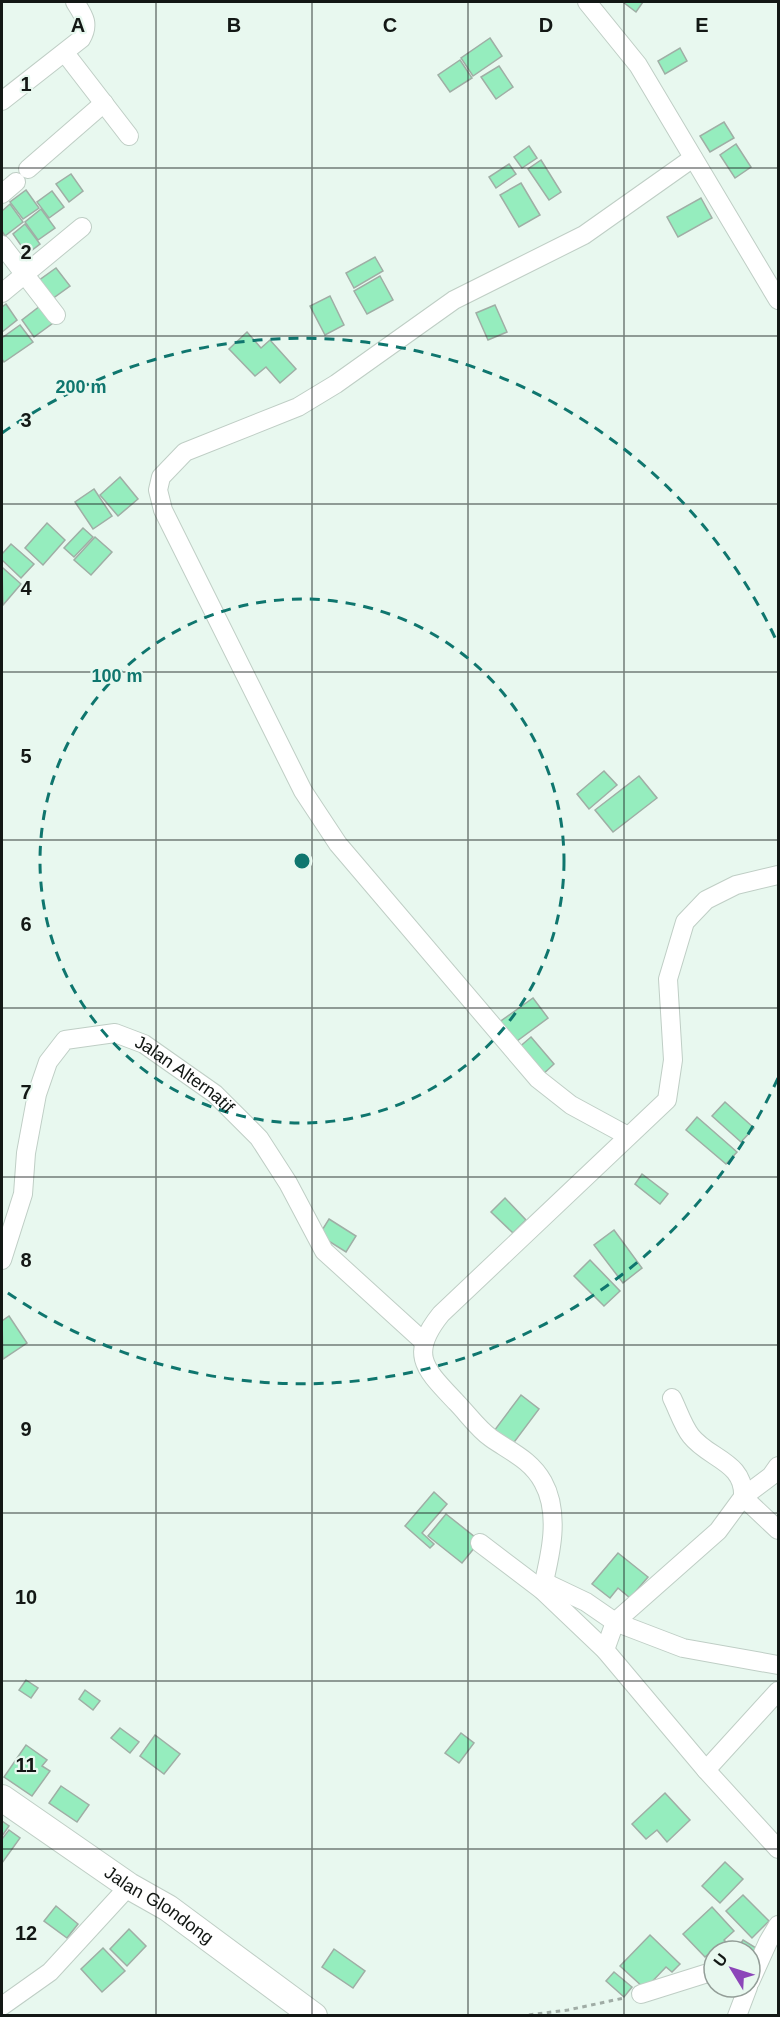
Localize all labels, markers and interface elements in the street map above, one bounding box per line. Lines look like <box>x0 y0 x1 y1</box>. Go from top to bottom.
text: A <box>71 14 85 36</box>
text: B <box>227 14 241 36</box>
text: C <box>383 14 397 36</box>
text: D <box>539 14 553 36</box>
text: E <box>695 14 709 36</box>
text: 1 <box>20 73 32 95</box>
text: 2 <box>20 241 32 263</box>
text: 200 m <box>55 377 107 397</box>
text: 3 <box>20 409 32 431</box>
text: 4 <box>20 577 32 599</box>
text: 100 m <box>91 666 143 686</box>
text: 5 <box>20 745 32 767</box>
centre of rings <box>292 851 312 871</box>
text: 6 <box>20 913 32 935</box>
street label: Jalan Alternatif <box>132 1032 239 1118</box>
text: 7 <box>20 1081 32 1103</box>
text: 8 <box>20 1249 32 1271</box>
text: 9 <box>20 1418 32 1440</box>
text: 10 <box>15 1586 37 1608</box>
text: 11 <box>15 1754 37 1776</box>
street label: Jalan Glondong <box>101 1862 217 1948</box>
text: 12 <box>15 1922 37 1944</box>
north arrow <box>702 1939 762 1999</box>
text: U <box>710 1950 731 1970</box>

